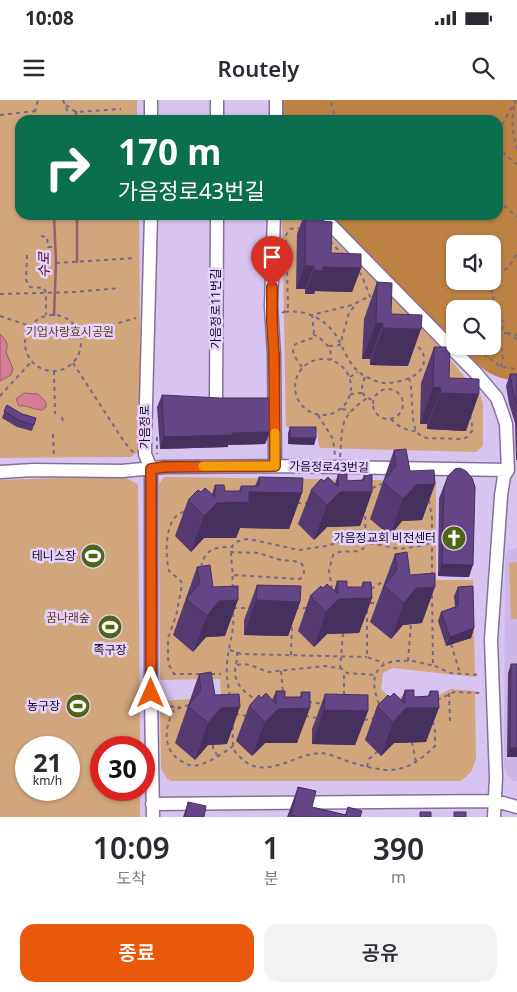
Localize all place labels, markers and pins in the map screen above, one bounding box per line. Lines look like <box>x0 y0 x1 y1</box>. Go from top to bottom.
pin <box>251 236 293 287</box>
church icon: 가음정교회 비전센터 <box>441 525 467 551</box>
place label: 가음정교회 비전센터 <box>334 529 436 546</box>
sports icon: 테니스장 <box>80 543 106 569</box>
place label: 테니스장 <box>32 547 76 564</box>
sports icon: 족구장 <box>97 614 123 640</box>
place label: 족구장 <box>93 641 127 658</box>
sports icon: 농구장 <box>65 693 91 719</box>
place label: 농구장 <box>27 697 60 714</box>

